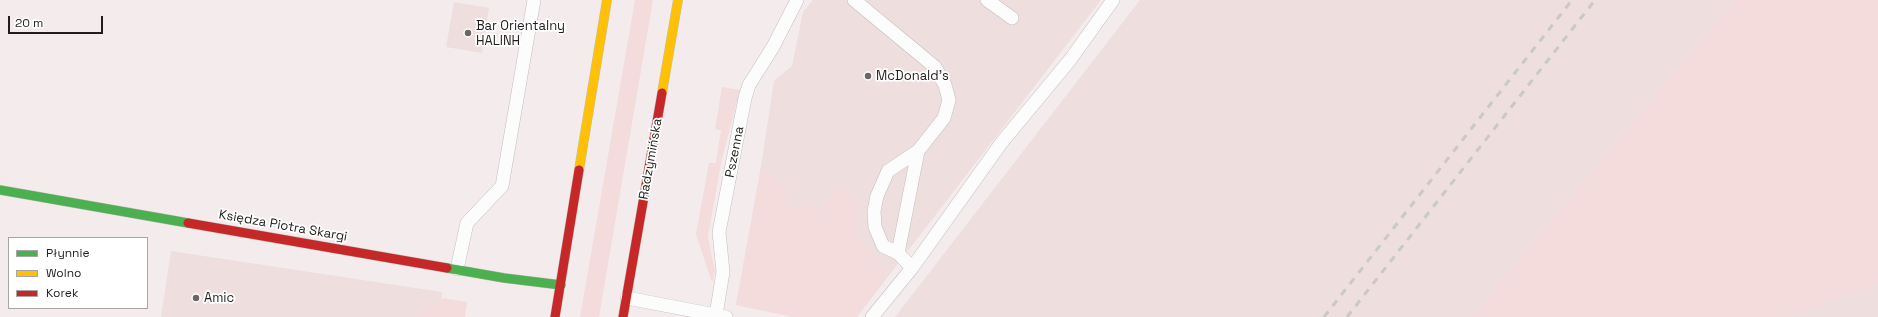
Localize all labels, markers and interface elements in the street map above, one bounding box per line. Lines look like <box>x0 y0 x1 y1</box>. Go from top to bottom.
scale bar <box>10 8 105 34</box>
text: 20 m <box>15 15 43 31</box>
place label: Bar Orientalny HALINH <box>476 18 565 49</box>
marker: Bar Orientalny HALINH <box>463 28 473 38</box>
place label: McDonald's <box>876 68 949 84</box>
marker: McDonald's <box>863 71 873 81</box>
street label: Radzymińska <box>636 117 666 201</box>
street label: Pszenna <box>722 125 748 179</box>
street label: Księdza Piotra Skargi <box>218 207 348 245</box>
legend <box>8 237 148 309</box>
text: Płynnie <box>46 245 90 261</box>
text: Wolno <box>46 265 81 281</box>
text: Korek <box>46 285 78 301</box>
place label: Amic <box>204 290 234 306</box>
marker: Amic <box>191 293 201 303</box>

